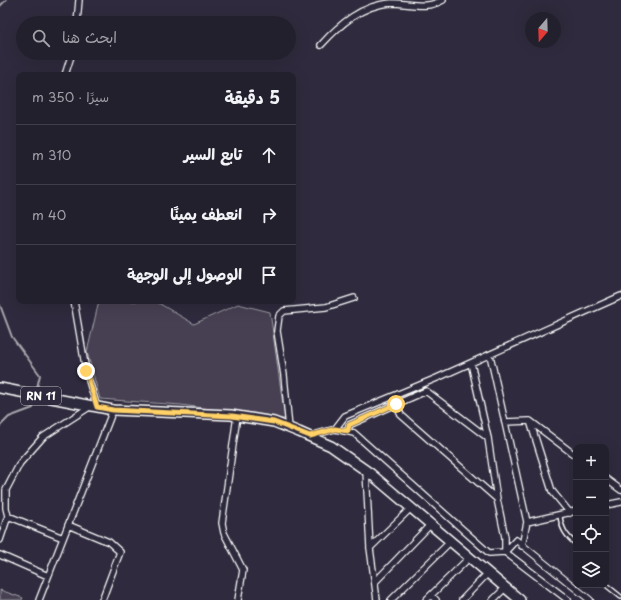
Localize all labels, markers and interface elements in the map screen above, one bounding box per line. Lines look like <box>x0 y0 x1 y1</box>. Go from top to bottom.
north arrow <box>525 12 561 48</box>
search box <box>16 16 296 60</box>
text: ابحث هنا <box>62 25 117 48</box>
icon: search <box>30 27 52 49</box>
text: 5 دقيقة <box>224 84 280 110</box>
text: سيرًا · 350 m <box>32 87 109 106</box>
text: تابع السير <box>184 142 242 165</box>
icon: ahead <box>258 144 280 166</box>
text: 310 m <box>32 145 71 164</box>
text: انعطف يمينًا <box>170 202 242 225</box>
icon: right <box>258 204 280 226</box>
text: 40 m <box>32 205 66 224</box>
text: الوصول إلى الوجهة <box>127 262 242 285</box>
icon: arrive <box>258 264 280 286</box>
route end <box>77 362 95 380</box>
road number: RN 11 <box>21 387 61 405</box>
route start <box>387 395 405 413</box>
map controls <box>573 444 609 588</box>
button: + <box>573 444 609 480</box>
button: − <box>573 480 609 516</box>
button: locate <box>573 516 609 552</box>
button: layers <box>573 552 609 588</box>

